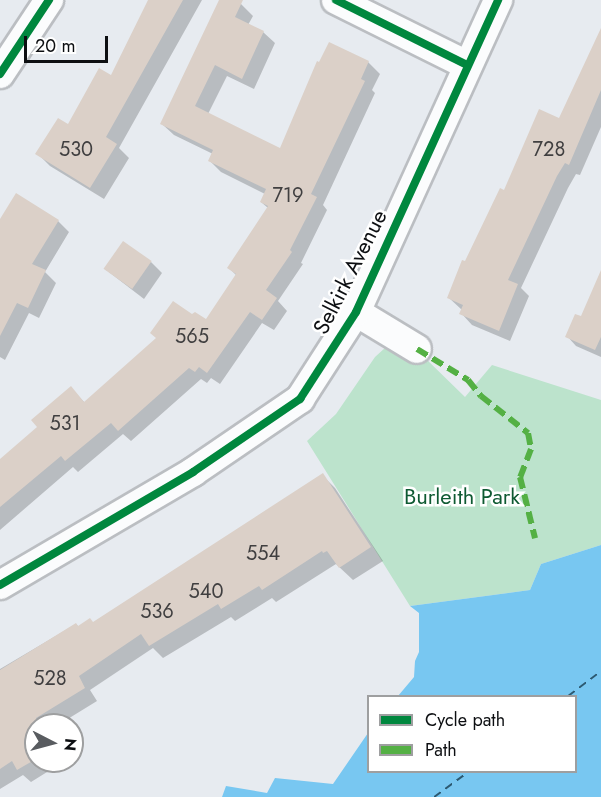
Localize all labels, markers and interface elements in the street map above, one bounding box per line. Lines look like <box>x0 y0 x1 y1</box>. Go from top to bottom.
scale bar <box>27 24 111 62</box>
text: 20 m <box>35 33 75 59</box>
house number: 530 <box>59 137 93 161</box>
house number: 728 <box>533 137 565 161</box>
house number: 719 <box>272 183 304 207</box>
street label: Selkirk Avenue <box>307 205 393 339</box>
house number: 565 <box>175 324 209 348</box>
house number: 531 <box>49 411 81 435</box>
park label: Burleith Park <box>404 484 520 510</box>
house number: 554 <box>246 541 280 565</box>
house number: 540 <box>189 579 223 603</box>
house number: 536 <box>140 599 174 623</box>
house number: 528 <box>33 666 67 690</box>
legend <box>367 695 577 773</box>
text: Cycle path <box>425 707 505 733</box>
north arrow <box>24 713 84 773</box>
text: N <box>58 737 83 752</box>
text: Path <box>425 737 457 763</box>

